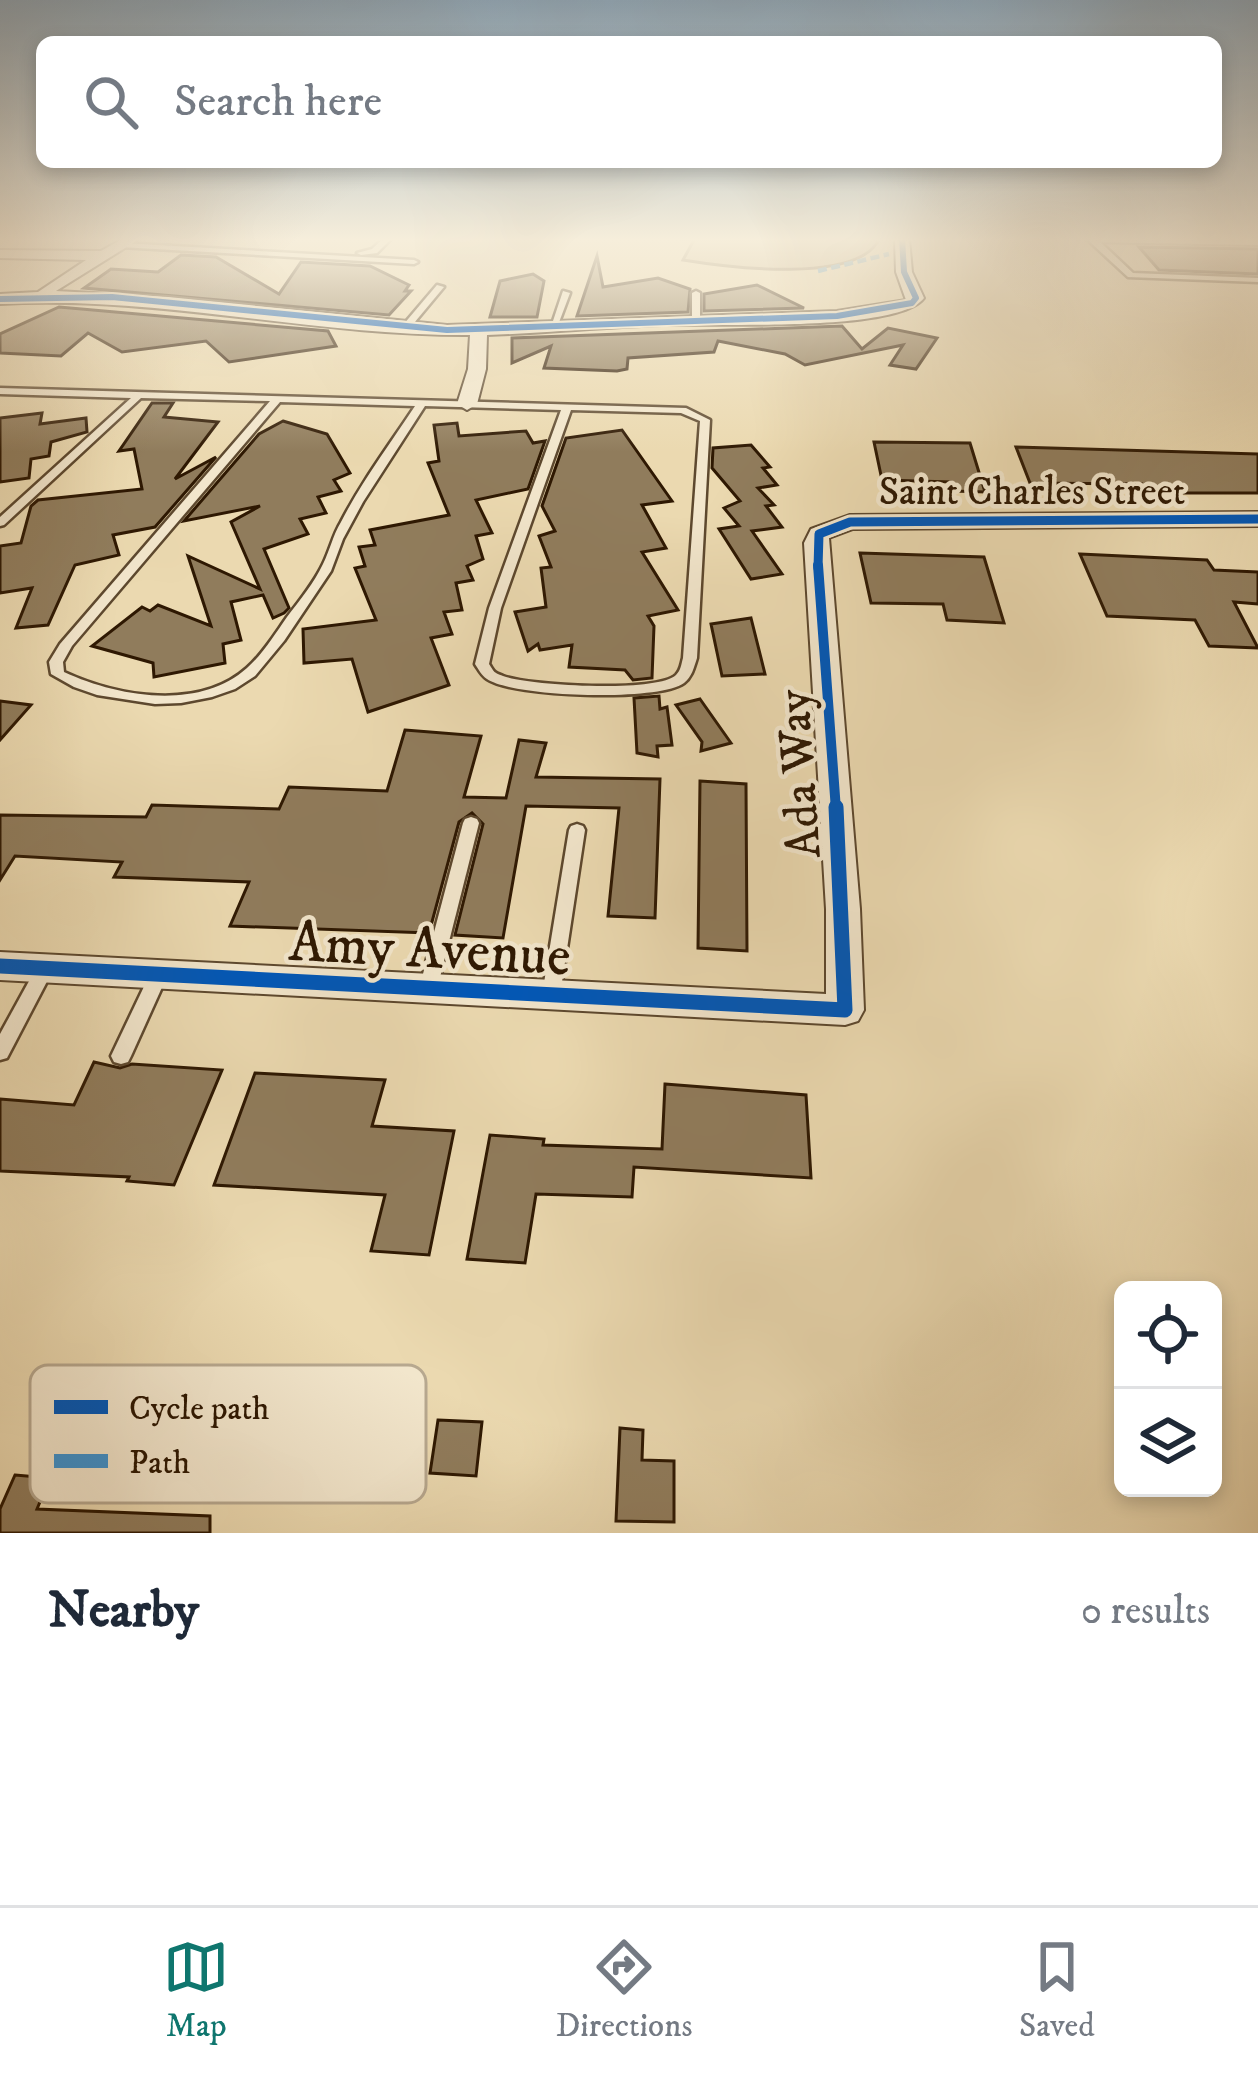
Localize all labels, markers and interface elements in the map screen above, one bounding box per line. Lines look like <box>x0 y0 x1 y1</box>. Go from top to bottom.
search box <box>36 36 1222 168</box>
icon: search <box>78 69 144 135</box>
text: Search here <box>174 74 382 130</box>
street label: Saint Charles Street <box>879 468 1185 517</box>
street label: Ada Way <box>764 687 836 860</box>
street label: Amy Avenue <box>287 908 573 993</box>
map controls <box>1114 1281 1222 1497</box>
button: locate <box>1114 1281 1222 1389</box>
legend <box>30 1365 426 1503</box>
text: Cycle path <box>129 1389 269 1430</box>
button: layers <box>1114 1389 1222 1497</box>
text: Path <box>129 1443 190 1484</box>
text: Nearby <box>48 1579 199 1643</box>
text: 0 results <box>1081 1587 1210 1636</box>
tab: Map <box>163 1934 229 2047</box>
tab: Directions <box>556 1934 692 2047</box>
tab: Saved <box>1019 1934 1095 2047</box>

